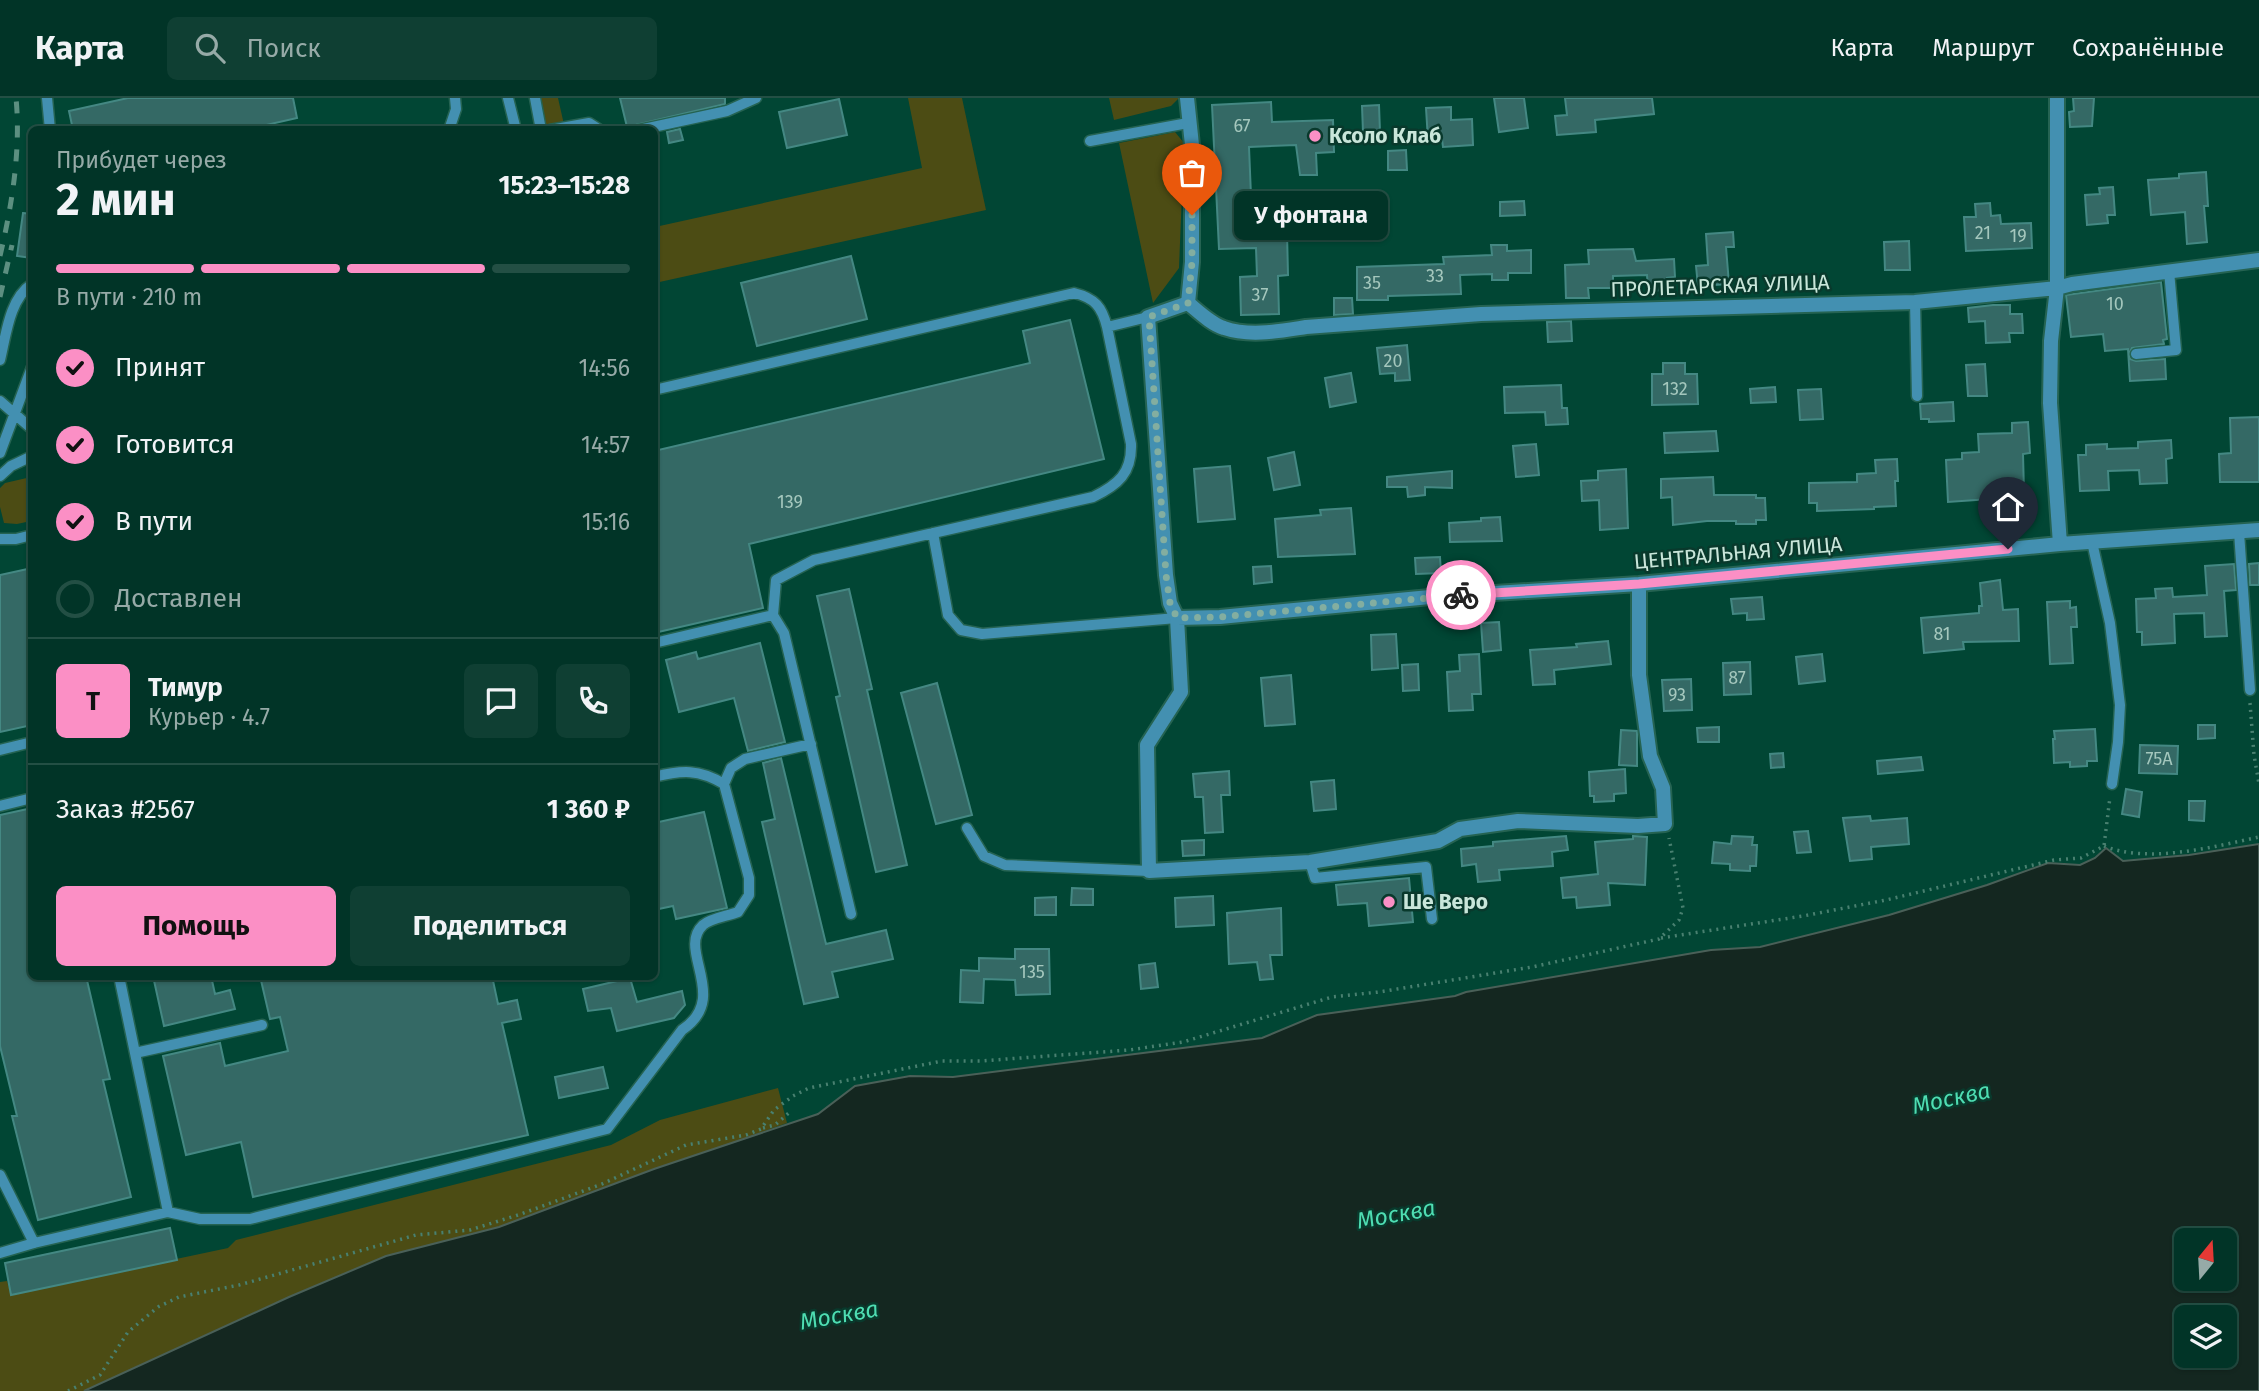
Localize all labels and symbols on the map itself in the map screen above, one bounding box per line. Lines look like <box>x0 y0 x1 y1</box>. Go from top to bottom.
house number: 67 <box>1233 115 1251 137</box>
place label: Ксоло Клаб <box>1329 123 1441 149</box>
marker: Ксоло Клаб <box>1307 128 1323 144</box>
pin <box>1162 143 1222 215</box>
callout: У фонтана <box>1234 190 1388 240</box>
house number: 21 <box>1975 222 1991 244</box>
house number: 19 <box>2009 225 2027 247</box>
house number: 33 <box>1426 265 1444 287</box>
street label: ПРОЛЕТАРСКАЯ УЛИЦА <box>1610 269 1830 303</box>
house number: 35 <box>1363 272 1381 294</box>
house number: 37 <box>1252 284 1268 306</box>
house number: 10 <box>2106 293 2124 315</box>
house number: 20 <box>1384 350 1402 372</box>
house number: 132 <box>1662 378 1688 400</box>
pin <box>1978 477 2038 549</box>
house number: 139 <box>777 491 803 513</box>
street label: ЦЕНТРАЛЬНАЯ УЛИЦА <box>1633 531 1843 575</box>
courier <box>1426 560 1496 630</box>
house number: 81 <box>1933 623 1951 645</box>
house number: 87 <box>1728 667 1746 689</box>
house number: 93 <box>1668 684 1686 706</box>
house number: 75А <box>2145 748 2173 770</box>
place label: Ше Веро <box>1403 889 1488 915</box>
marker: Ше Веро <box>1381 894 1397 910</box>
house number: 135 <box>1019 961 1045 983</box>
water label: Москва <box>1909 1076 1993 1120</box>
water label: Москва <box>1355 1193 1437 1235</box>
north arrow <box>2174 1228 2236 1292</box>
water label: Москва <box>798 1294 880 1336</box>

